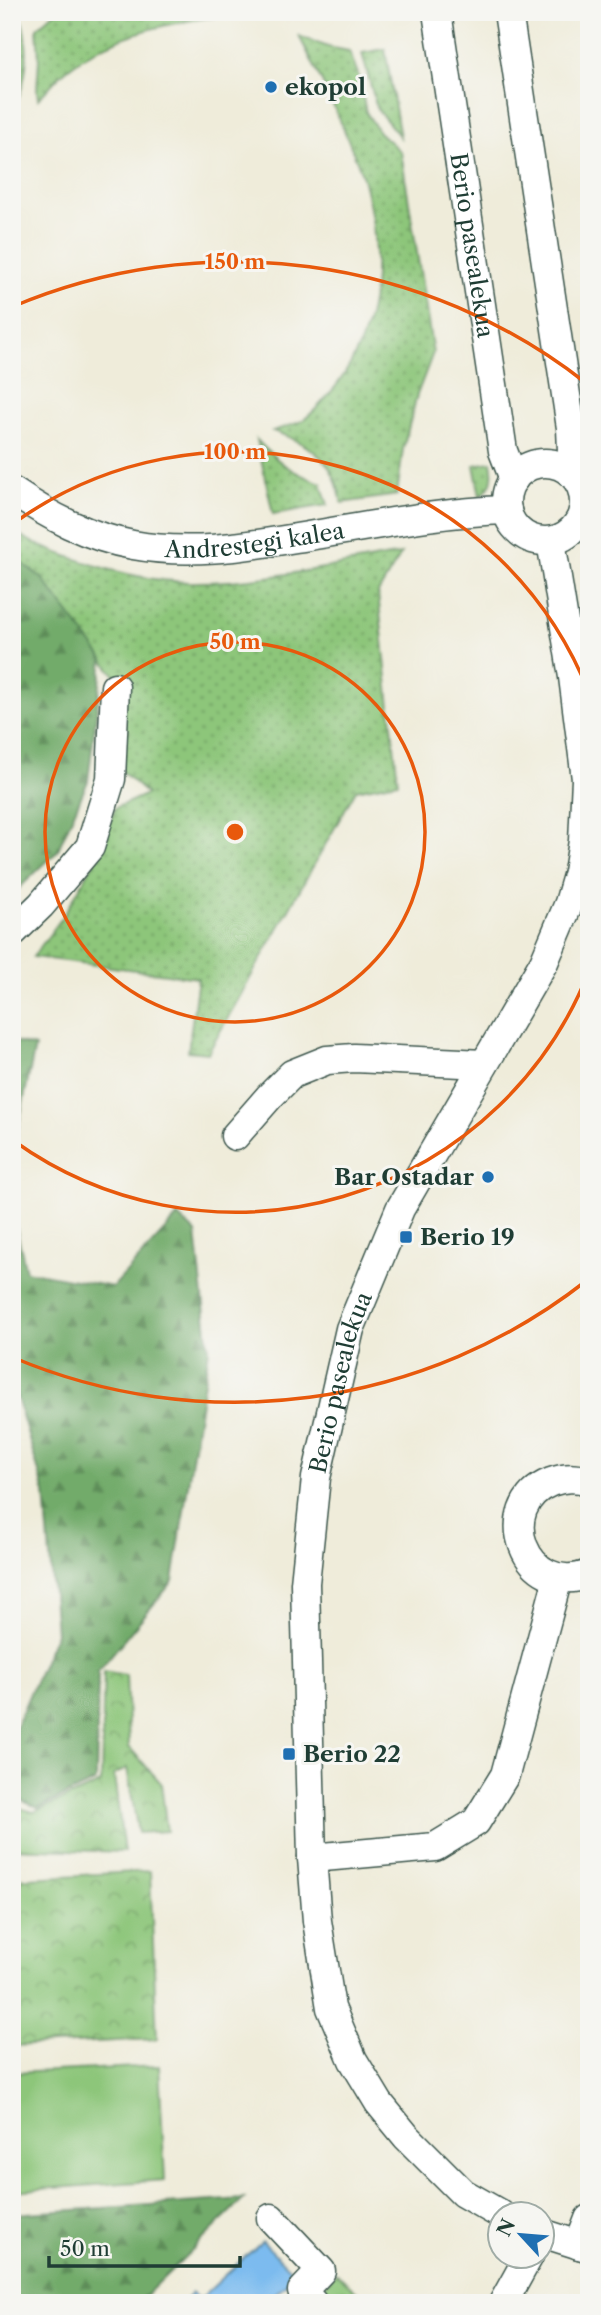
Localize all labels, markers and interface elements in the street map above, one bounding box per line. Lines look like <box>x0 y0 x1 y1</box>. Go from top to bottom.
place label: ekopol <box>285 73 366 101</box>
marker: ekopol <box>263 79 279 95</box>
street label: Berio pasealekua <box>444 151 500 341</box>
text: 150 m <box>205 249 265 274</box>
text: 100 m <box>204 439 266 464</box>
street label: Andrestegi kalea <box>163 516 347 564</box>
text: 50 m <box>209 629 261 654</box>
centre of rings <box>223 820 247 844</box>
place label: Bar Ostadar <box>334 1163 475 1191</box>
marker: Bar Ostadar <box>480 1169 496 1185</box>
place label: Berio 19 <box>420 1223 515 1251</box>
marker: Berio 19 <box>398 1229 414 1245</box>
street label: Berio pasealekua <box>304 1287 378 1476</box>
place label: Berio 22 <box>303 1740 401 1768</box>
marker: Berio 22 <box>281 1746 297 1762</box>
north arrow <box>486 2200 556 2270</box>
text: N <box>492 2215 520 2240</box>
scale bar <box>49 2224 240 2268</box>
text: 50 m <box>60 2236 110 2261</box>

